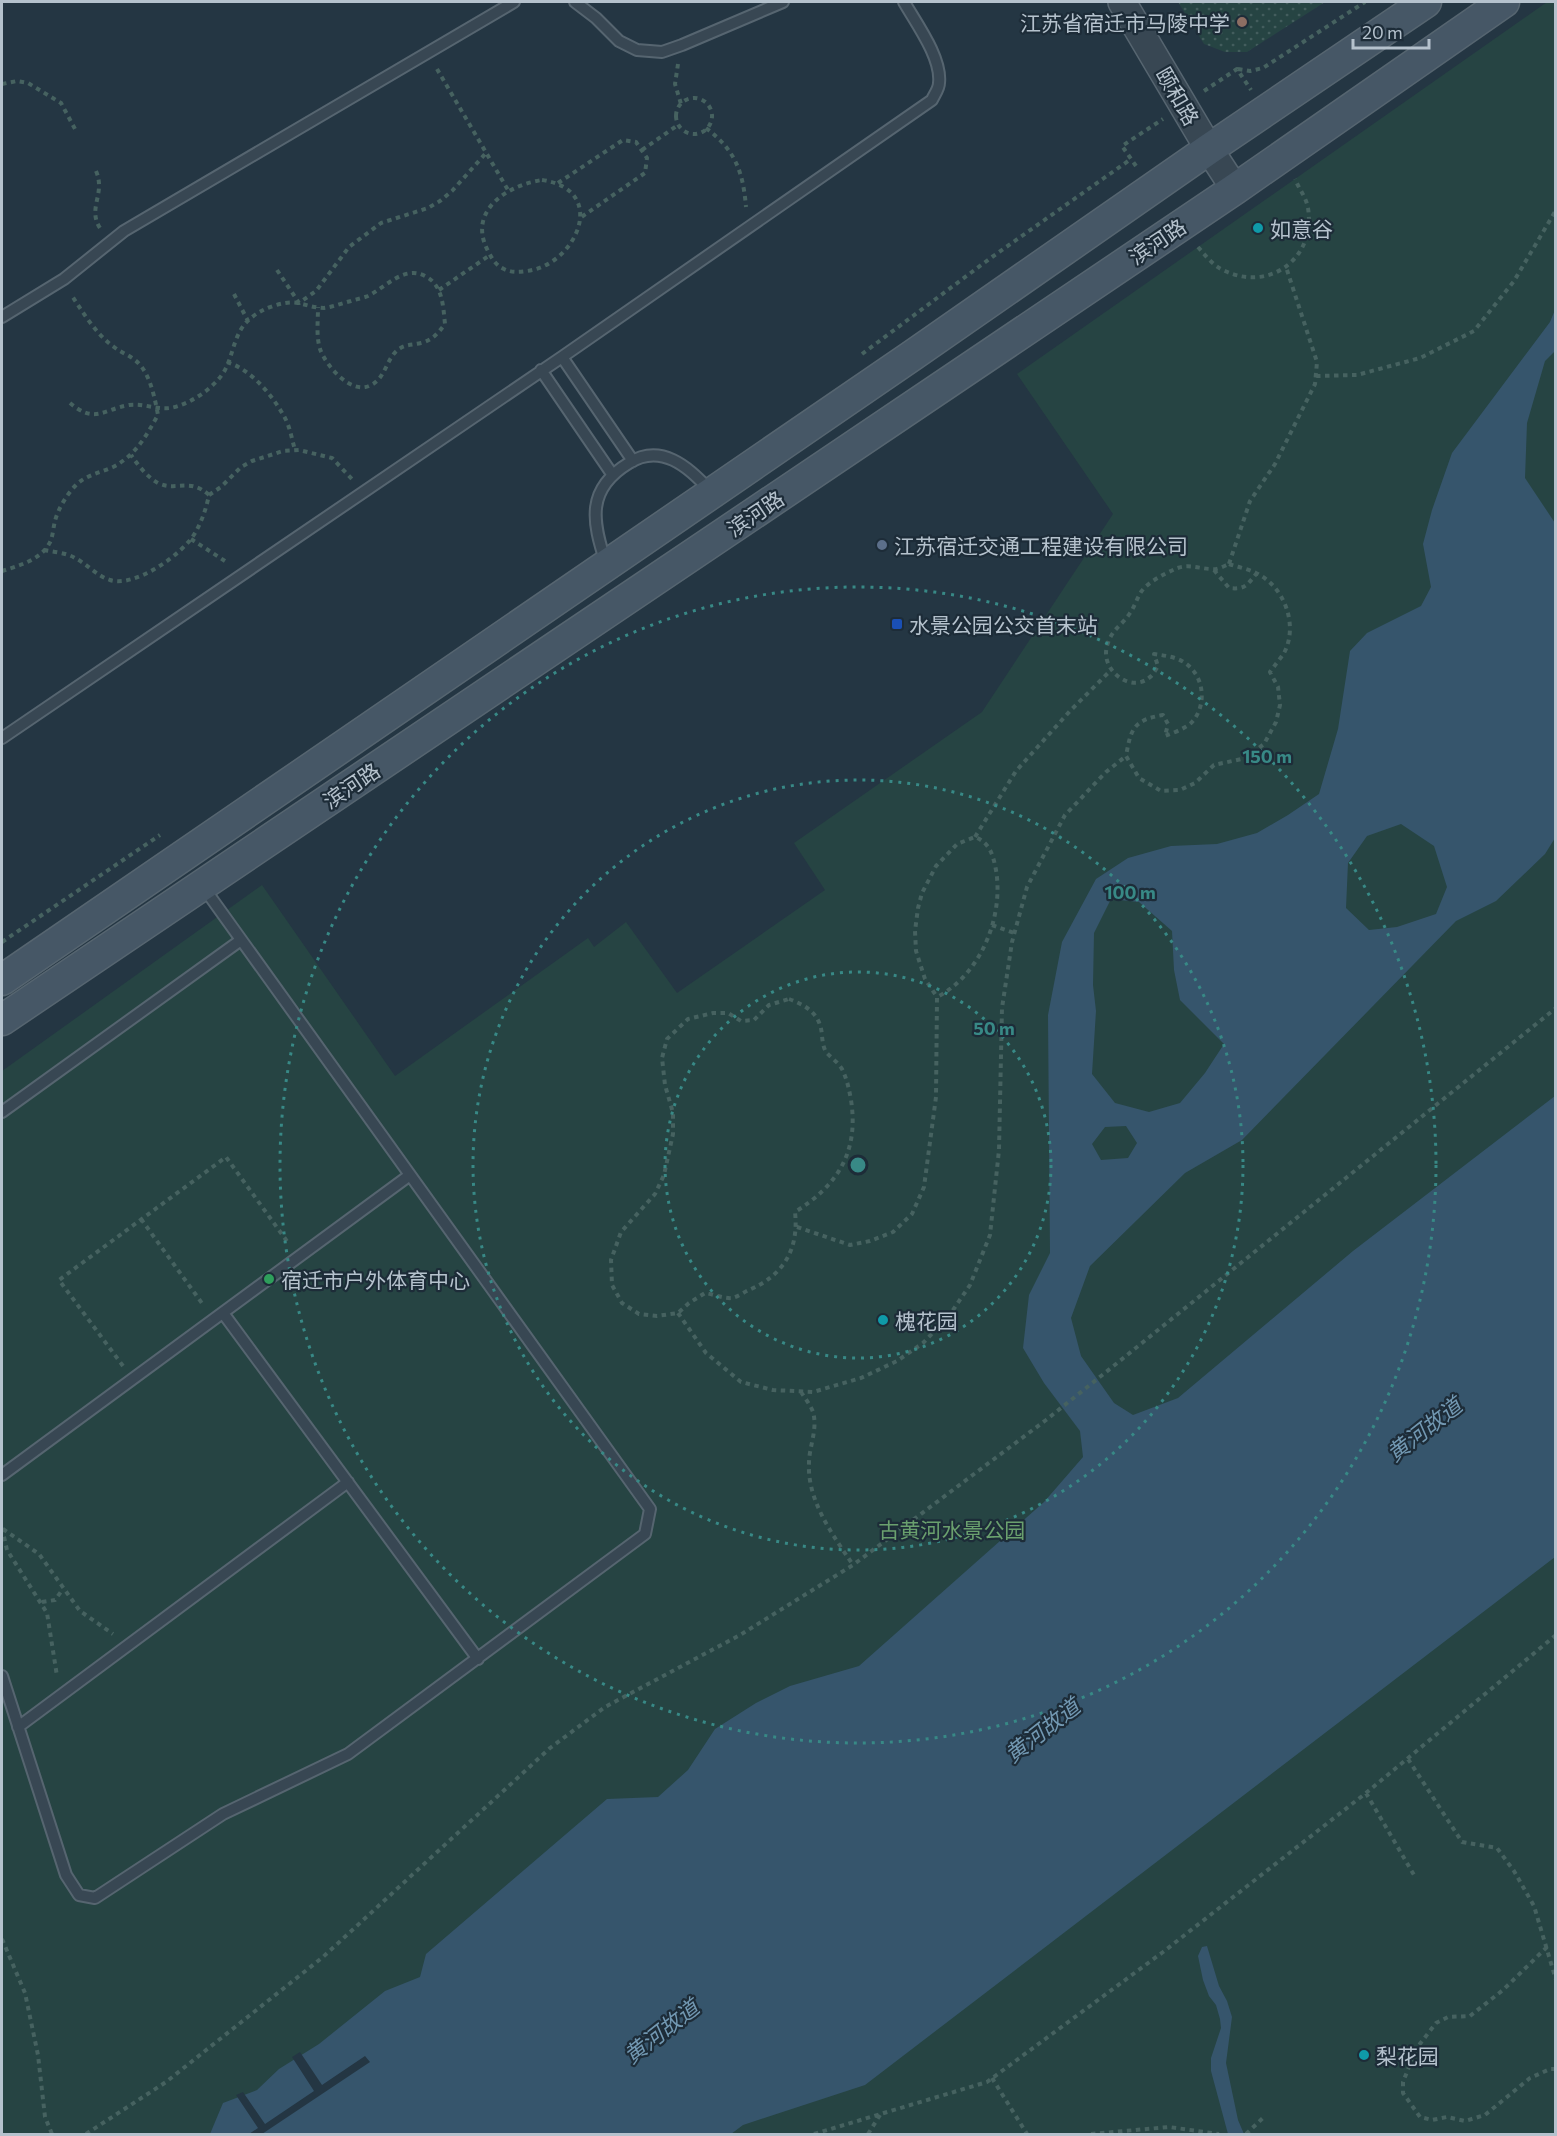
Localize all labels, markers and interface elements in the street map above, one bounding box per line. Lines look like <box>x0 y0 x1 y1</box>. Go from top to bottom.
place label: 江苏省宿迁市马陵中学 <box>1020 10 1230 35</box>
scale bar <box>1353 12 1430 50</box>
marker: 江苏省宿迁市马陵中学 <box>1235 15 1249 29</box>
text: 20 m <box>1362 21 1403 43</box>
street label: 颐和路 <box>1151 62 1205 130</box>
street label: 滨河路 <box>1124 213 1190 269</box>
place label: 如意谷 <box>1270 216 1333 241</box>
marker: 如意谷 <box>1251 221 1265 235</box>
street label: 滨河路 <box>722 485 788 541</box>
place label: 江苏宿迁交通工程建设有限公司 <box>894 533 1188 558</box>
marker: 江苏宿迁交通工程建设有限公司 <box>875 538 889 552</box>
place label: 水景公园公交首末站 <box>909 612 1098 637</box>
marker: 水景公园公交首末站 <box>890 617 904 631</box>
text: 150 m <box>1242 745 1292 767</box>
street label: 滨河路 <box>318 757 384 813</box>
text: 100 m <box>1104 881 1156 903</box>
text: 50 m <box>973 1017 1015 1039</box>
centre of rings <box>848 1155 868 1175</box>
place label: 宿迁市户外体育中心 <box>281 1267 470 1292</box>
marker: 宿迁市户外体育中心 <box>262 1272 276 1286</box>
place label: 槐花园 <box>895 1308 958 1333</box>
marker: 槐花园 <box>876 1313 890 1327</box>
water label: 黄河故道 <box>1381 1389 1469 1467</box>
park label: 古黄河水景公园 <box>879 1517 1026 1542</box>
water label: 黄河故道 <box>999 1690 1087 1768</box>
water label: 黄河故道 <box>618 1991 706 2069</box>
place label: 梨花园 <box>1376 2043 1439 2068</box>
marker: 梨花园 <box>1357 2048 1371 2062</box>

